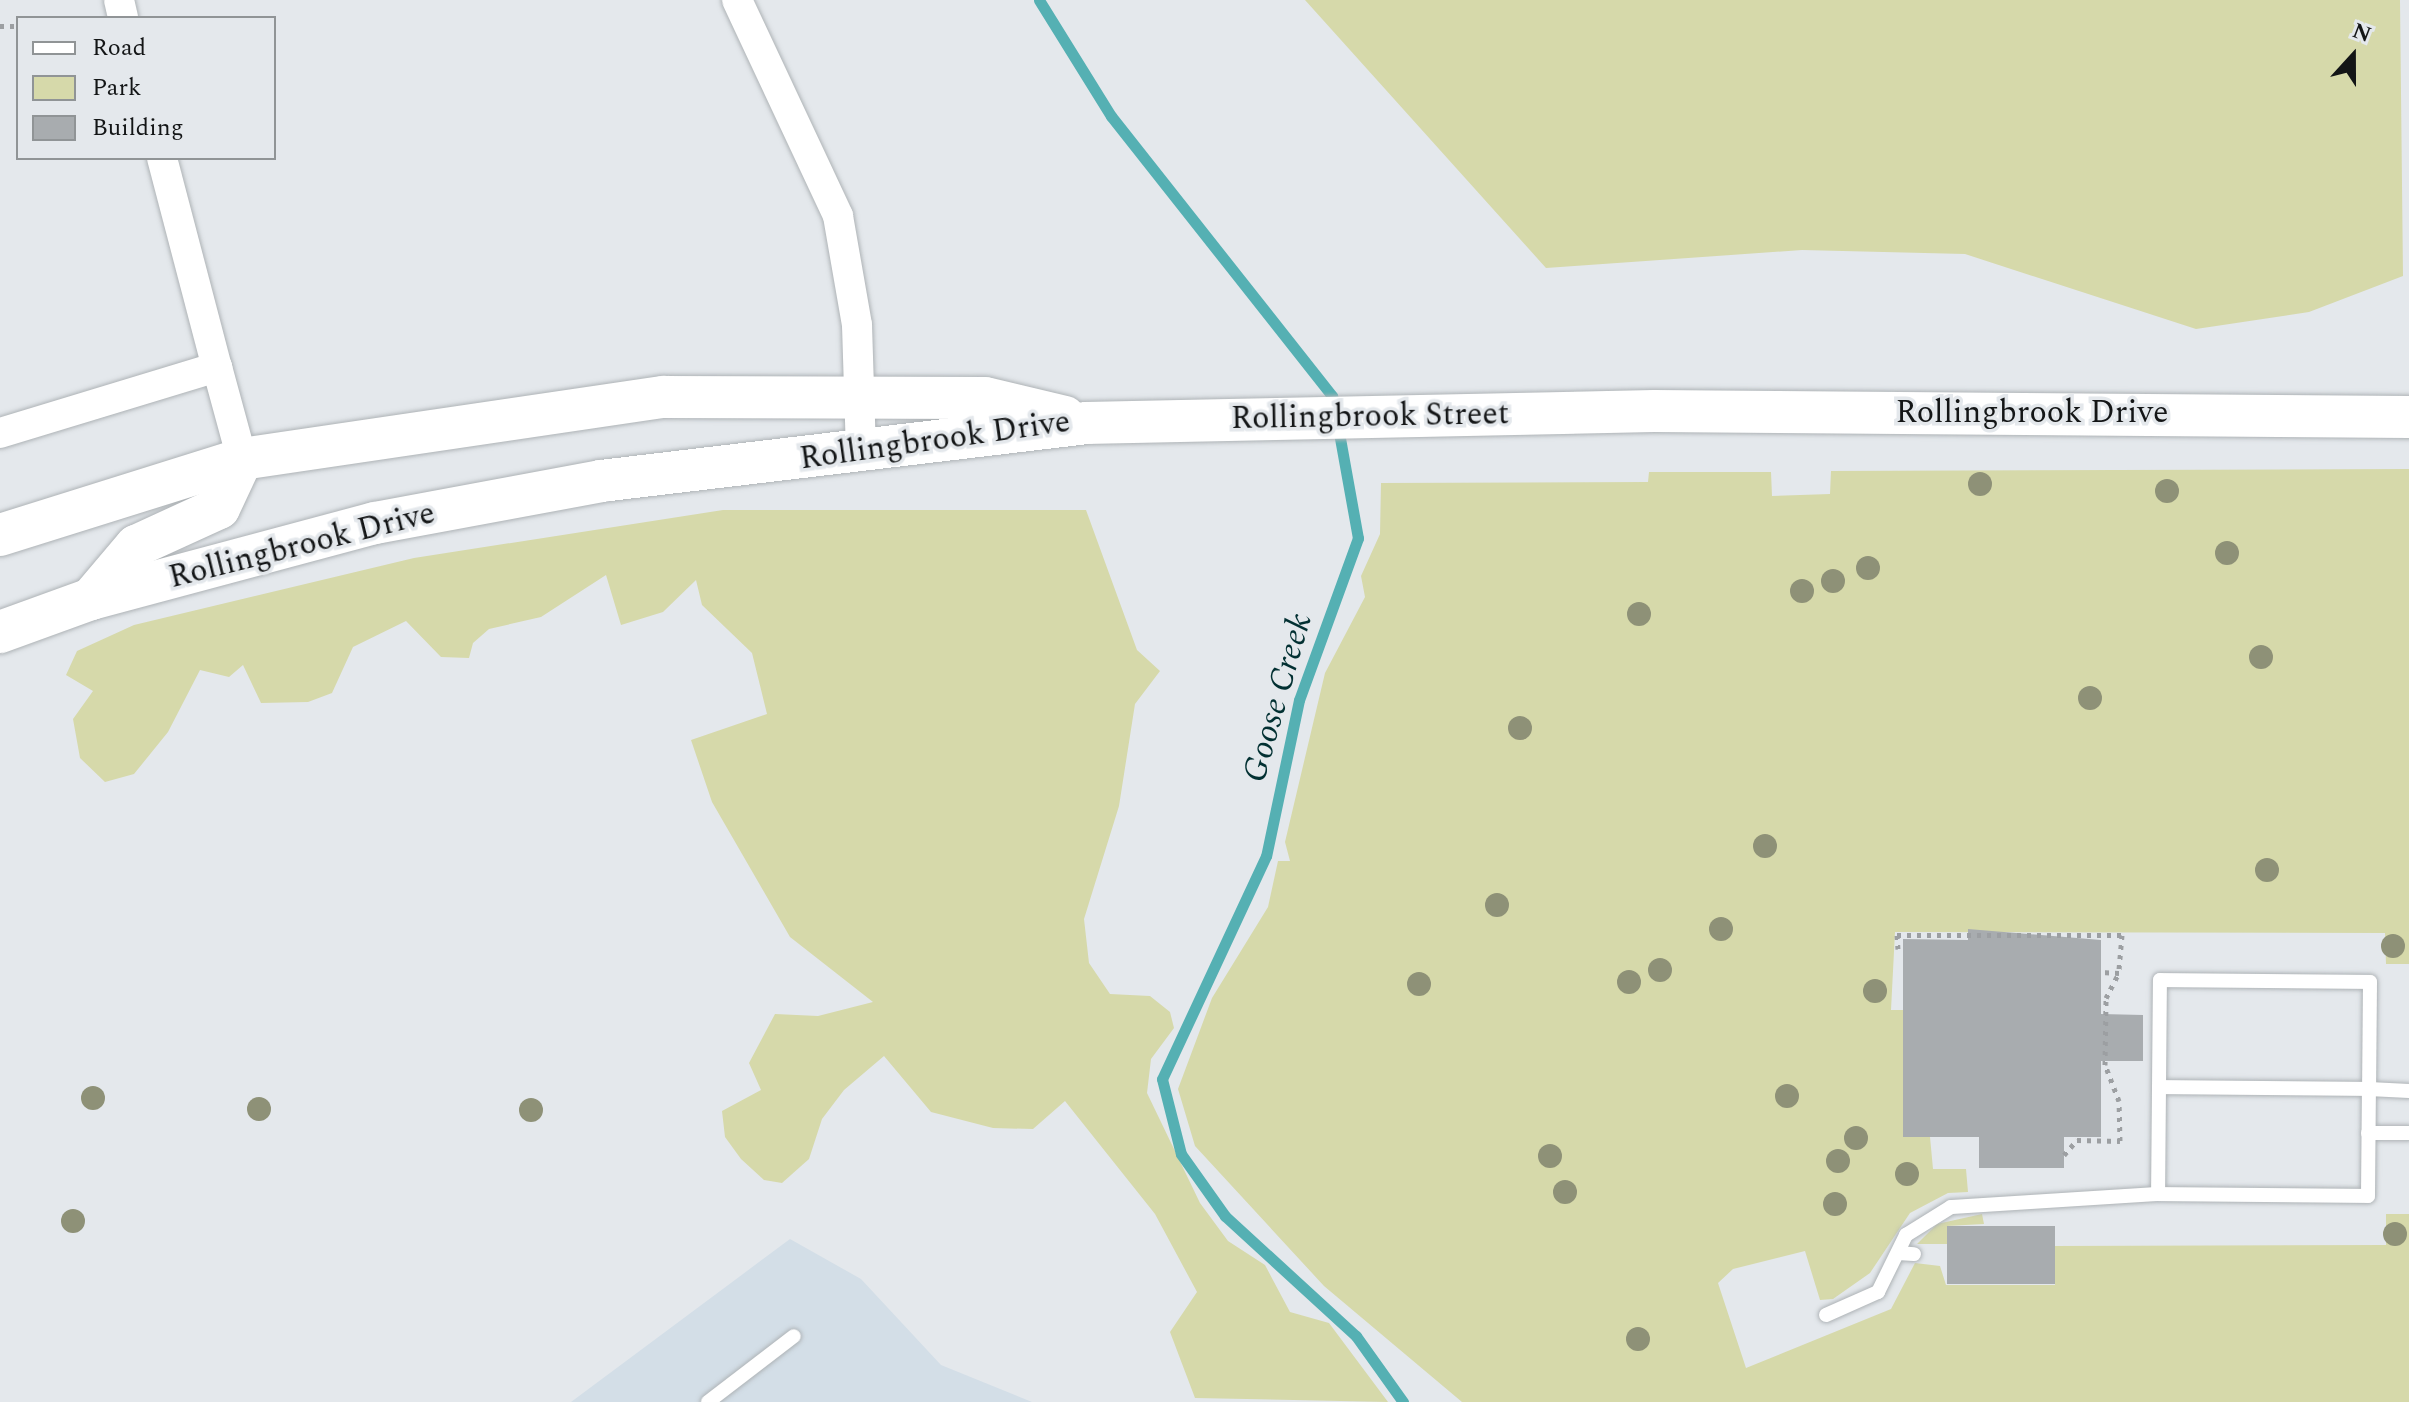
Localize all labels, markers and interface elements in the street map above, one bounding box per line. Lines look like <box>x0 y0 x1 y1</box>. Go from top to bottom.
text: N <box>2347 15 2376 52</box>
legend <box>16 16 276 160</box>
north arrow <box>2313 16 2393 96</box>
text: Road <box>92 30 146 66</box>
text: Park <box>92 70 142 106</box>
text: Building <box>92 110 184 146</box>
street label: Rollingbrook Drive <box>1896 394 2168 432</box>
street label: Rollingbrook Street <box>1231 395 1509 439</box>
street label: Rollingbrook Drive <box>797 403 1073 479</box>
street label: Rollingbrook Drive <box>165 494 439 598</box>
water label: Goose Creek <box>1234 609 1322 787</box>

